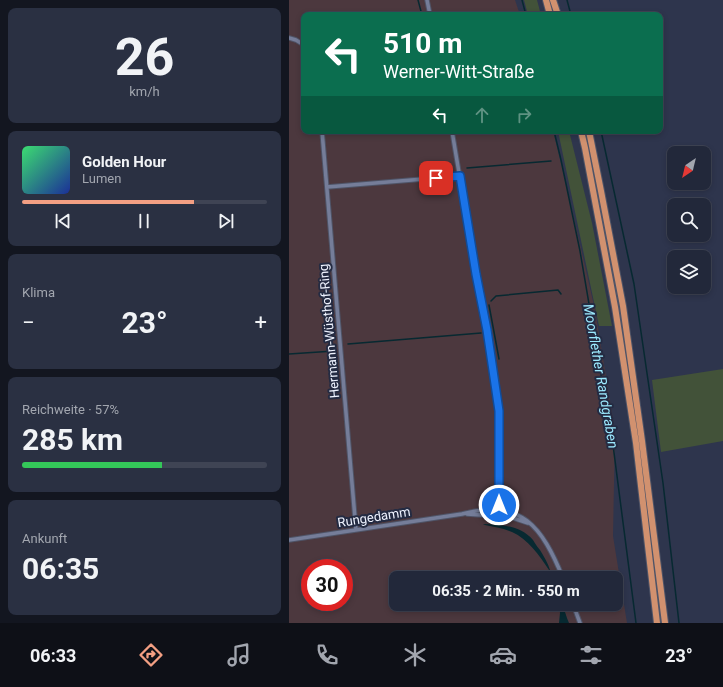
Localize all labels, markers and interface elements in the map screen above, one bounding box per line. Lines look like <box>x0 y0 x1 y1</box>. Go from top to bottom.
text: 26 <box>115 27 174 88</box>
text: 510 m <box>383 27 462 60</box>
icon: left <box>317 28 369 80</box>
text: Werner-Witt-Straße <box>383 61 534 82</box>
text: km/h <box>129 84 160 99</box>
icon: left <box>429 104 451 126</box>
icon: ahead <box>471 104 493 126</box>
icon: right <box>513 104 535 126</box>
north arrow <box>667 146 711 190</box>
map controls <box>667 146 711 294</box>
text: Golden Hour <box>82 153 166 171</box>
pin <box>419 161 453 195</box>
icon: arrive <box>425 167 447 189</box>
text: Lumen <box>82 171 121 186</box>
button: search <box>667 198 711 242</box>
icon: previous <box>52 210 74 232</box>
icon: pause <box>133 210 155 232</box>
icon: next <box>215 210 237 232</box>
button: layers <box>667 250 711 294</box>
street label: Hermann-Wüsthof-Ring <box>316 263 342 399</box>
text: Klima <box>22 285 55 300</box>
water label: Moorflether Randgraben <box>580 302 622 450</box>
text: 23° <box>121 305 168 340</box>
text: − <box>22 310 35 335</box>
text: + <box>255 310 267 335</box>
text: Reichweite · 57% <box>22 402 119 417</box>
text: 285 km <box>22 422 123 457</box>
position arrow <box>478 484 520 526</box>
street label: Rungedamm <box>336 504 412 530</box>
text: Ankunft <box>22 531 67 546</box>
text: 06:35 <box>22 551 99 586</box>
speed limit sign: 30 <box>301 559 353 611</box>
text: 06:35 · 2 Min. · 550 m <box>432 582 580 600</box>
icon: directions <box>137 641 165 669</box>
icon: music <box>225 641 253 669</box>
icon: phone <box>313 641 341 669</box>
icon: climate <box>401 641 429 669</box>
icon: car <box>489 641 517 669</box>
icon: filters <box>577 641 605 669</box>
text: 06:33 <box>30 645 76 666</box>
text: 23° <box>665 645 693 666</box>

